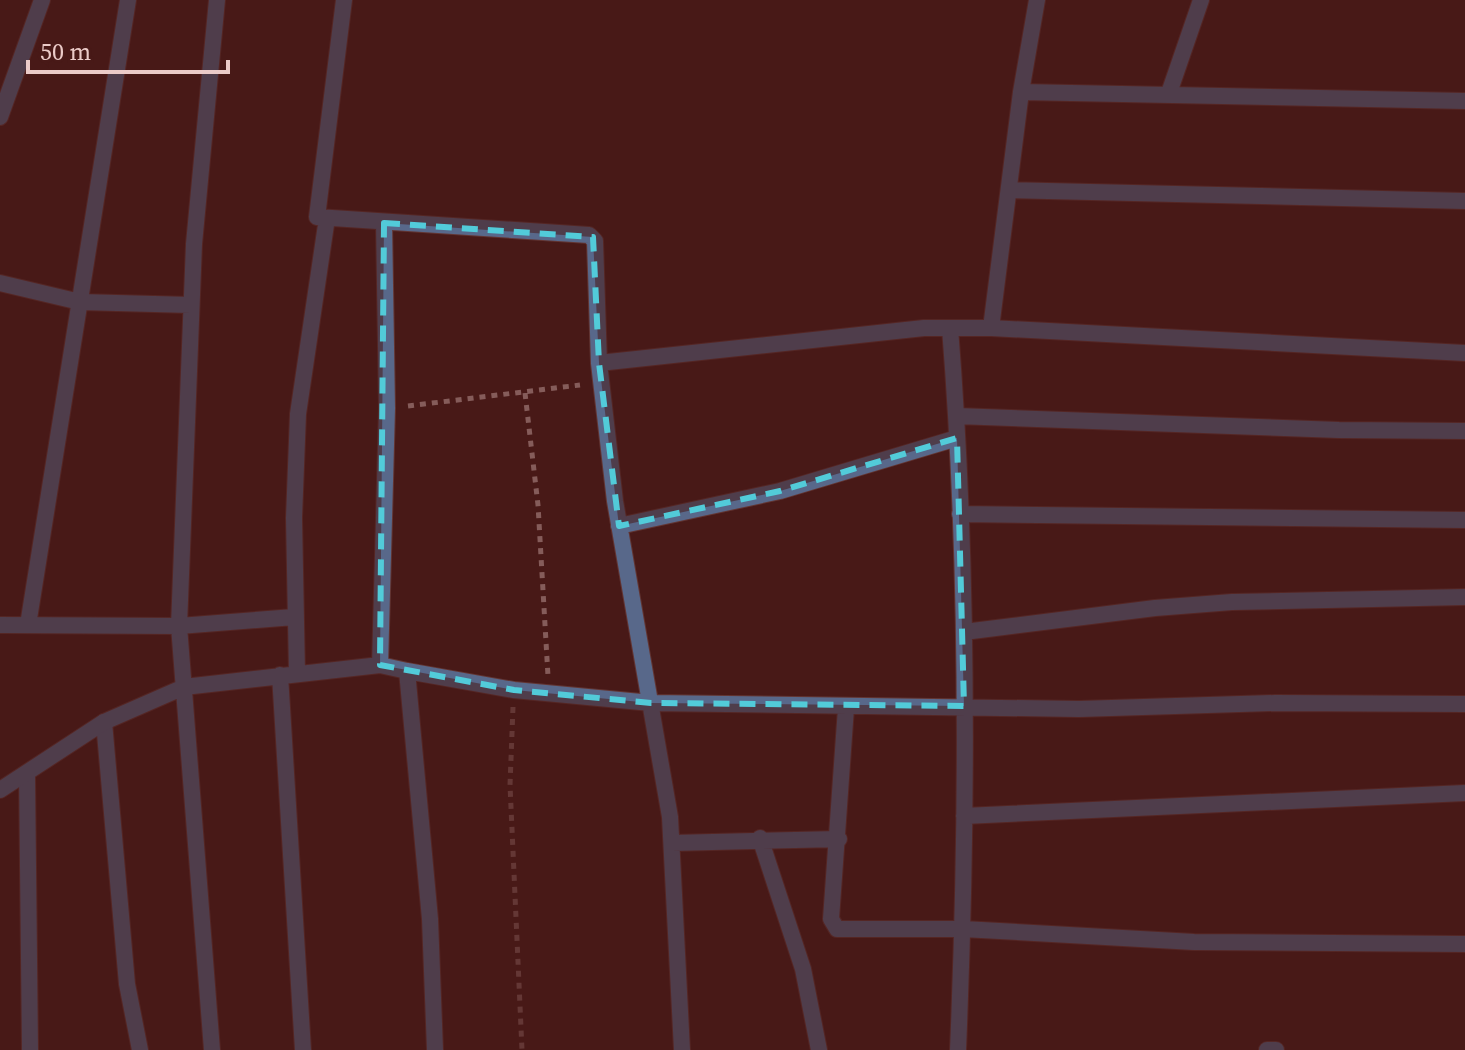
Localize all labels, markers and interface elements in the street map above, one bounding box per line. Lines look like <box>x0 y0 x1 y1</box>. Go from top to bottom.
scale bar <box>28 24 228 74</box>
text: 50 m <box>40 35 91 68</box>

